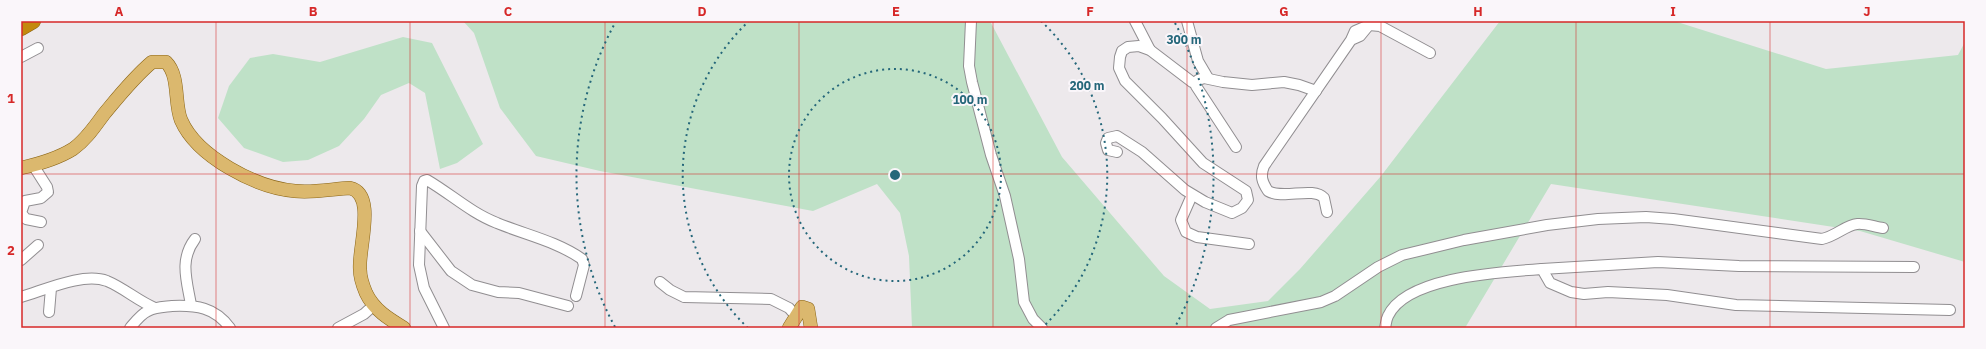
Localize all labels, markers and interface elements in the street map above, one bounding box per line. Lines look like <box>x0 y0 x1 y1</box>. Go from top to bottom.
text: A <box>115 3 124 20</box>
text: B <box>309 3 318 20</box>
text: C <box>504 3 513 20</box>
text: D <box>697 3 707 20</box>
text: E <box>892 3 900 20</box>
text: F <box>1086 3 1094 20</box>
text: G <box>1279 3 1289 20</box>
text: H <box>1473 3 1483 20</box>
text: I <box>1670 3 1676 20</box>
text: J <box>1863 3 1871 20</box>
text: 300 m <box>1166 32 1202 47</box>
text: 200 m <box>1069 78 1105 93</box>
text: 1 <box>7 90 15 107</box>
text: 100 m <box>952 92 988 107</box>
centre of rings <box>888 168 902 182</box>
text: 2 <box>7 242 15 259</box>

